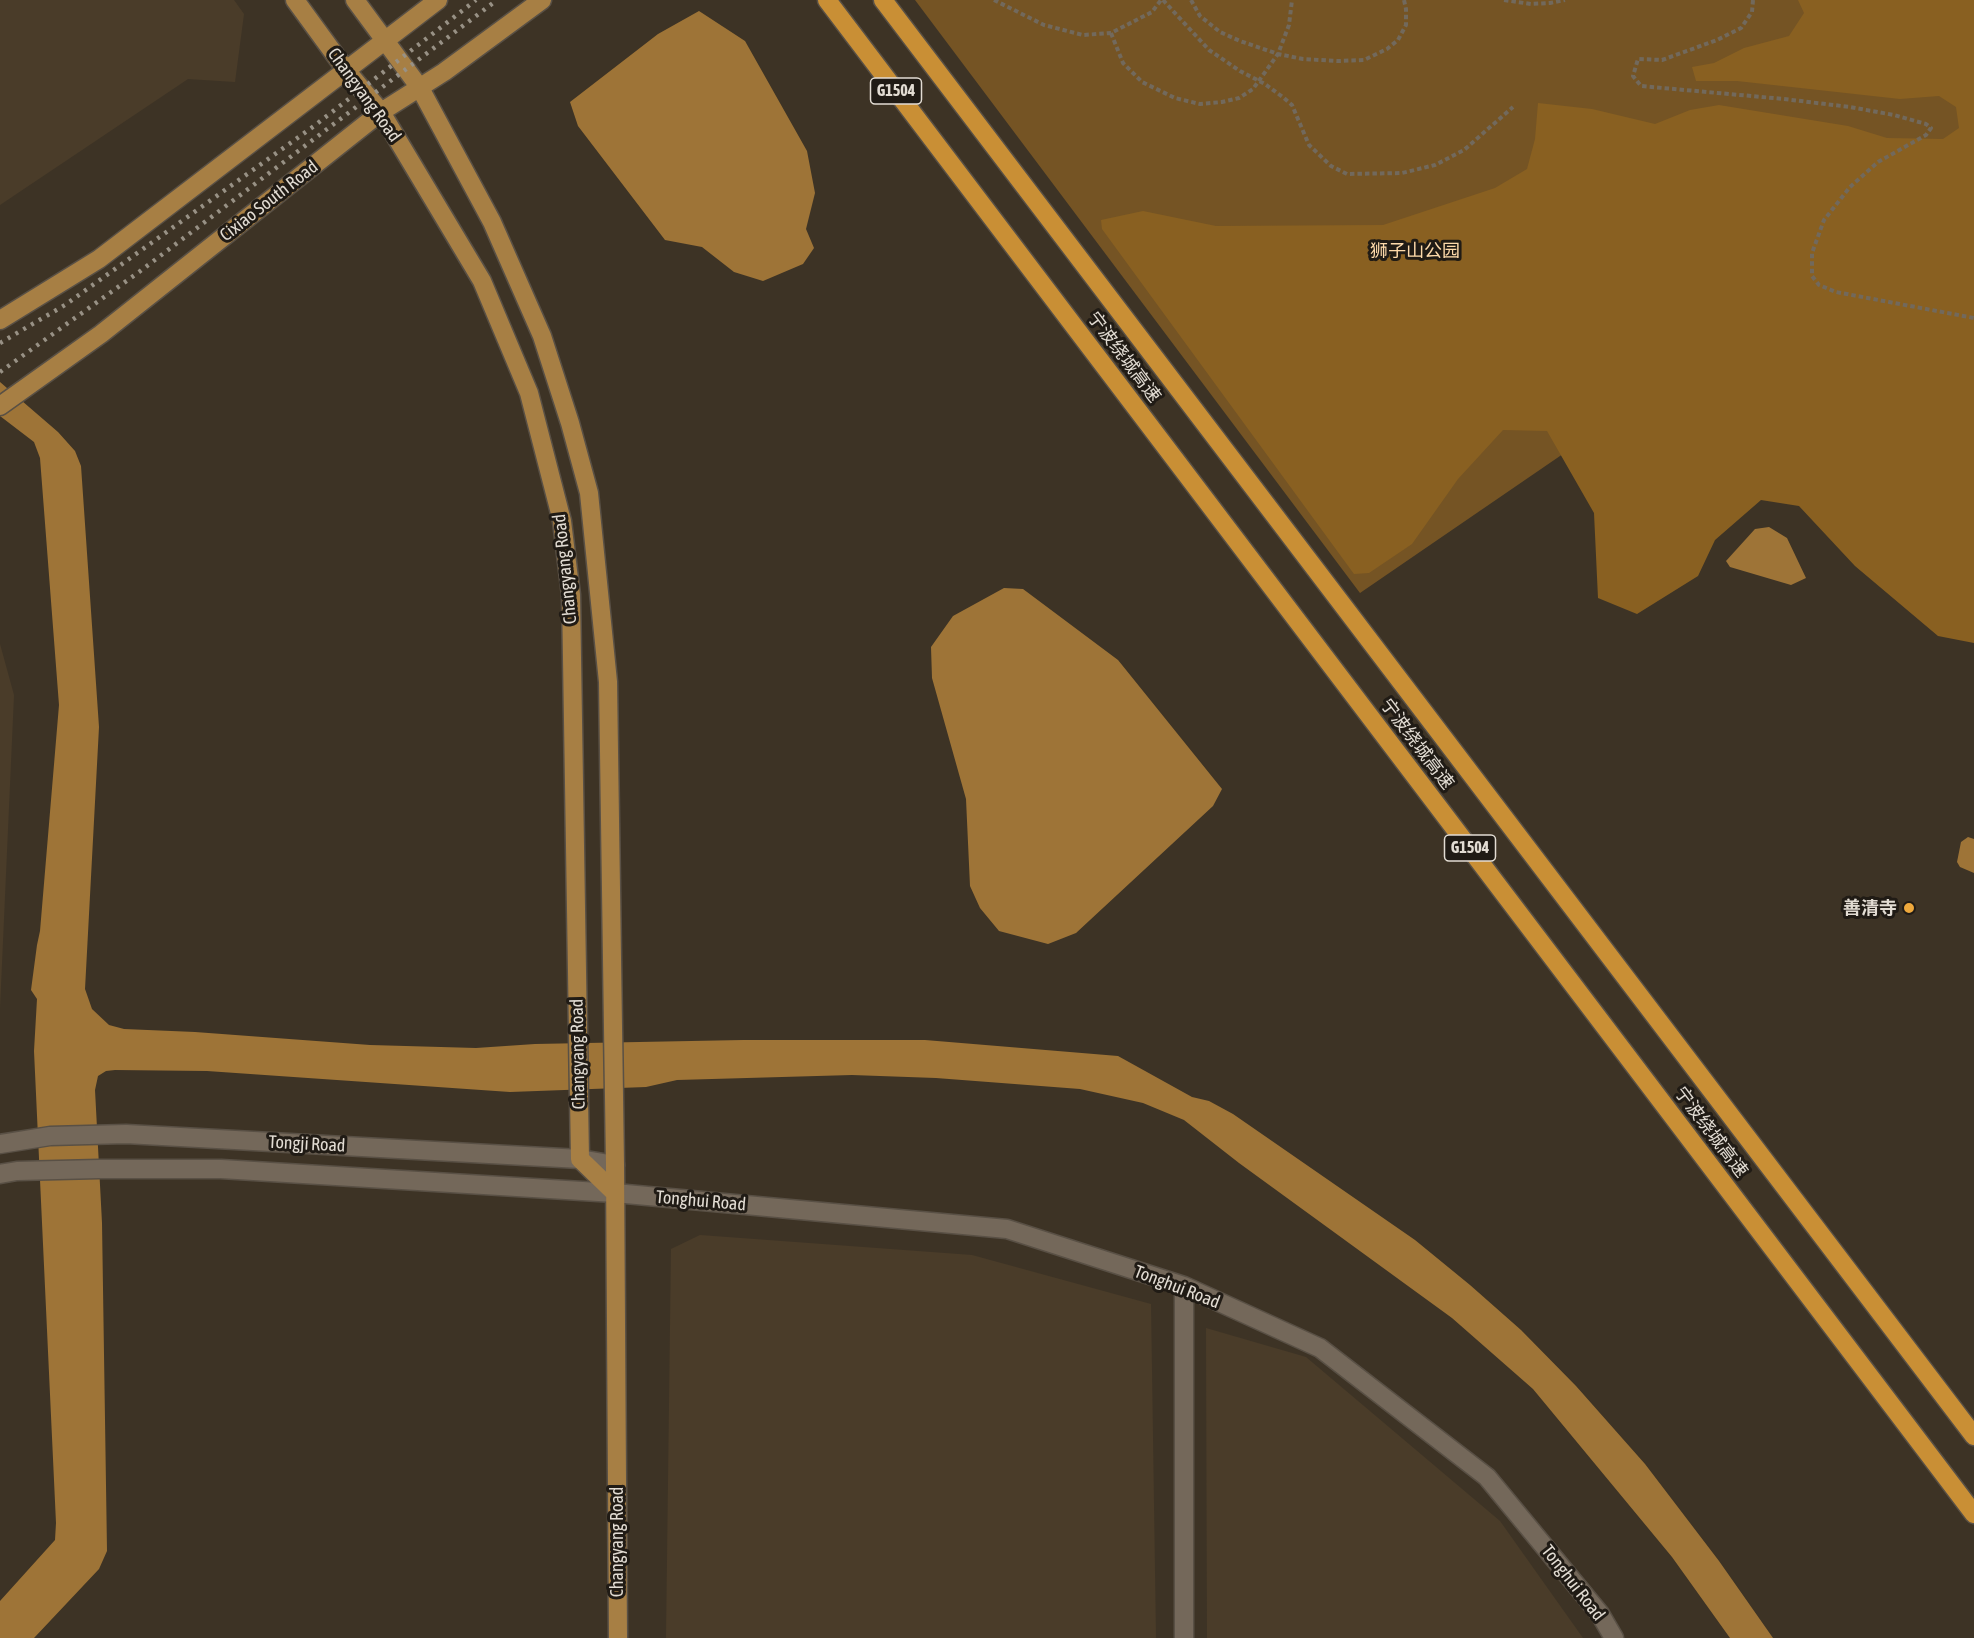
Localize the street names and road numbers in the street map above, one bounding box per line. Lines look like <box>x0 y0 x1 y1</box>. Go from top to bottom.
street label: Changyang Road <box>323 44 405 146</box>
road number: G1504 <box>870 78 922 104</box>
street label: Cixiao South Road <box>216 156 322 246</box>
street label: 宁波绕城高速 <box>1083 307 1165 407</box>
street label: Changyang Road <box>548 513 582 625</box>
street label: 宁波绕城高速 <box>1376 694 1458 794</box>
road number: G1504 <box>1444 835 1496 861</box>
street label: Changyang Road <box>566 999 590 1109</box>
street label: 宁波绕城高速 <box>1670 1082 1752 1182</box>
street label: Tongji Road <box>268 1131 346 1157</box>
street label: Tonghui Road <box>655 1186 747 1216</box>
street label: Tonghui Road <box>1131 1261 1223 1313</box>
street label: Changyang Road <box>606 1487 628 1597</box>
street label: Tonghui Road <box>1537 1541 1609 1625</box>

